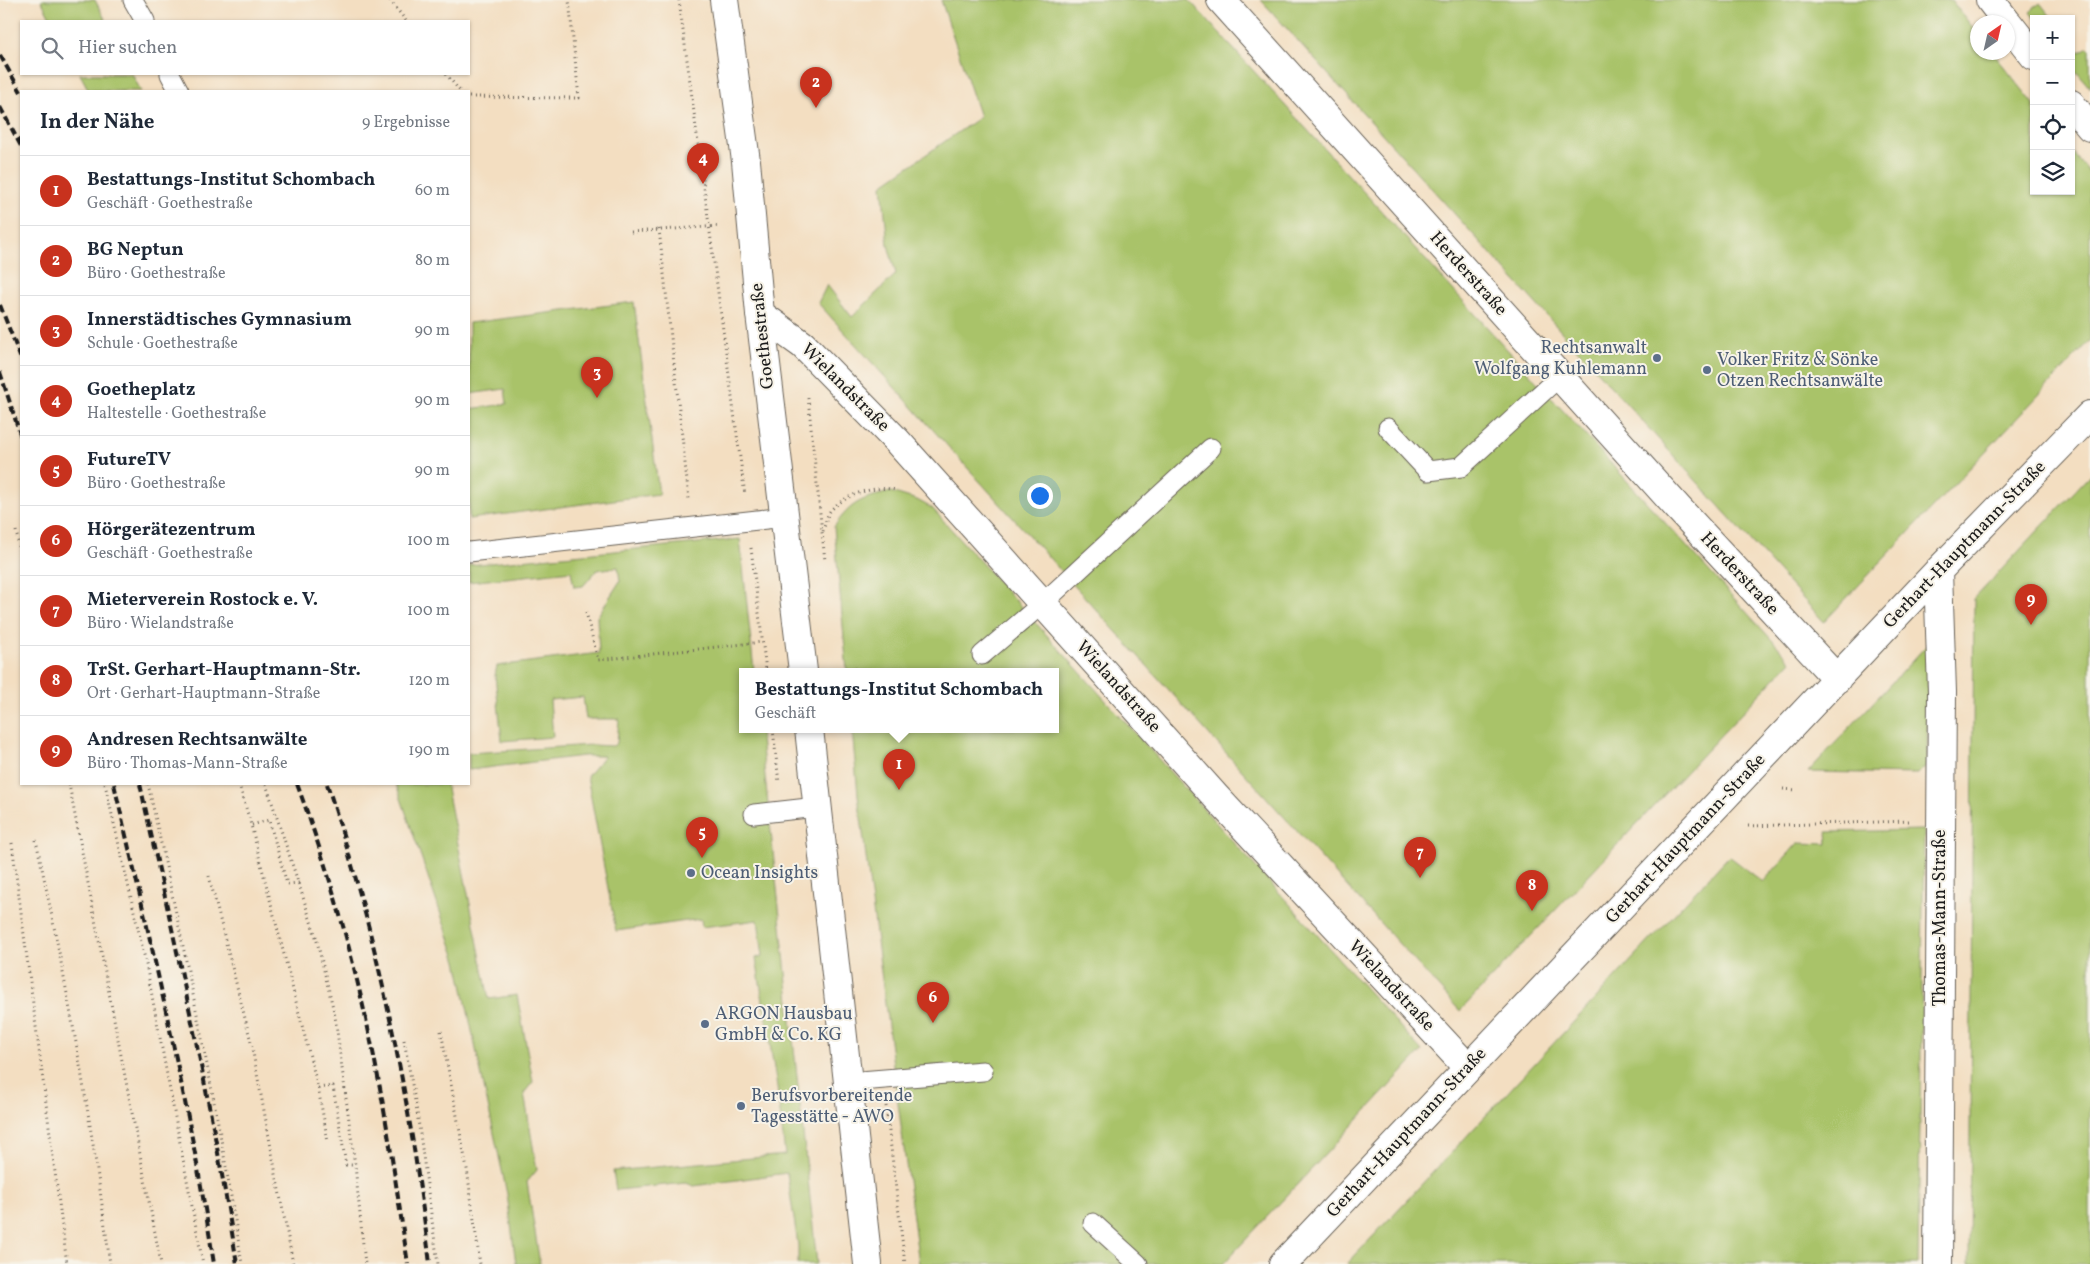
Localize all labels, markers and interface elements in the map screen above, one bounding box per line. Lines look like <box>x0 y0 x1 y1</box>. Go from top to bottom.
north arrow <box>1970 15 2015 60</box>
map controls <box>2030 15 2075 195</box>
button: + <box>2030 15 2075 60</box>
search box <box>20 20 470 75</box>
icon: search <box>38 34 66 62</box>
text: Hier suchen <box>78 35 177 61</box>
button: − <box>2030 60 2075 105</box>
pin: 2 <box>800 67 832 108</box>
button: locate <box>2030 105 2075 150</box>
text: In der Nähe <box>40 108 155 137</box>
text: 9 Ergebnisse <box>362 112 450 134</box>
pin: 4 <box>687 143 719 184</box>
button: layers <box>2030 150 2075 195</box>
text: Bestattungs-Institut Schombach <box>87 167 375 193</box>
text: 1 <box>53 180 59 202</box>
text: 60 m <box>415 180 450 202</box>
text: Geschäft · Goethestraße <box>87 193 253 215</box>
street label: Herderstraße <box>1423 226 1513 322</box>
text: BG Neptun <box>87 237 184 263</box>
text: 2 <box>52 250 60 272</box>
text: 80 m <box>415 250 450 272</box>
text: Büro · Goethestraße <box>87 263 226 285</box>
street label: Goethestraße <box>745 282 781 390</box>
text: Innerstädtisches Gymnasium <box>87 307 352 333</box>
text: 3 <box>52 320 60 342</box>
text: 90 m <box>414 320 450 342</box>
text: Schule · Goethestraße <box>87 333 238 355</box>
place label: Rechtsanwalt Wolfgang Kuhlemann <box>1474 336 1647 382</box>
street label: Wielandstraße <box>795 338 895 438</box>
place label: Volker Fritz & Sönke Otzen Rechtsanwälte <box>1717 348 1883 394</box>
marker: Rechtsanwalt Wolfgang Kuhlemann <box>1651 352 1663 364</box>
pin: 3 <box>581 357 613 398</box>
marker: Volker Fritz & Sönke Otzen Rechtsanwälte <box>1701 364 1713 376</box>
text: Goetheplatz <box>87 377 195 403</box>
text: 4 <box>51 390 61 412</box>
text: 90 m <box>414 390 450 412</box>
text: Haltestelle · Goethestraße <box>87 403 266 425</box>
text: FutureTV <box>87 447 171 473</box>
street label: Gerhart-Hauptmann-Straße <box>1878 455 2052 635</box>
text: 5 <box>52 460 60 482</box>
text: 90 m <box>414 460 450 482</box>
text: Büro · Goethestraße <box>87 473 226 495</box>
your location <box>1027 483 1053 509</box>
text: Hörgerätezentrum <box>87 517 256 543</box>
street label: Herderstraße <box>1694 527 1784 621</box>
text: 6 <box>52 530 60 552</box>
text: 100 m <box>407 530 450 552</box>
text: Geschäft · Goethestraße <box>87 543 253 565</box>
pin: 9 <box>2015 584 2047 625</box>
text: Mieterverein Rostock e. V. <box>87 587 318 613</box>
text: 7 <box>52 600 60 622</box>
text: 100 m <box>407 600 450 622</box>
text: Büro · Wielandstraße <box>87 613 234 635</box>
street label: Wielandstraße <box>1070 635 1166 739</box>
text: TrSt. Gerhart-Hauptmann-Str. <box>87 657 361 683</box>
popup <box>739 668 1059 733</box>
text: 8 <box>52 670 60 692</box>
text: 120 m <box>408 670 450 692</box>
text: Bestattungs-Institut Schombach <box>755 677 1043 703</box>
text: Ort · Gerhart-Hauptmann-Straße <box>87 683 320 705</box>
text: Geschäft <box>755 703 816 725</box>
text: Andresen Rechtsanwälte <box>87 727 308 753</box>
text: 9 <box>52 740 60 762</box>
text: 190 m <box>408 740 450 762</box>
street label: Gerhart-Hauptmann-Straße <box>1600 748 1772 930</box>
pin: 1 <box>883 749 915 790</box>
text: Büro · Thomas-Mann-Straße <box>87 753 288 775</box>
pin: 5 <box>686 817 718 858</box>
street label: Thomas-Mann-Straße <box>1928 829 1953 1007</box>
pin: 7 <box>1404 837 1436 878</box>
place label: Ocean Insights <box>701 861 818 886</box>
marker: Ocean Insights <box>685 867 697 879</box>
pin: 8 <box>1516 870 1548 911</box>
street label: Wielandstraße <box>1342 935 1440 1037</box>
pin: 6 <box>917 982 949 1023</box>
place label: ARGON Hausbau GmbH & Co. KG <box>715 1002 853 1048</box>
marker: ARGON Hausbau GmbH & Co. KG <box>699 1018 711 1030</box>
street label: Gerhart-Hauptmann-Straße <box>1321 1042 1493 1224</box>
place label: Berufsvorbereitende Tagesstätte - AWO <box>751 1084 912 1130</box>
marker: Berufsvorbereitende Tagesstätte - AWO <box>735 1100 747 1112</box>

